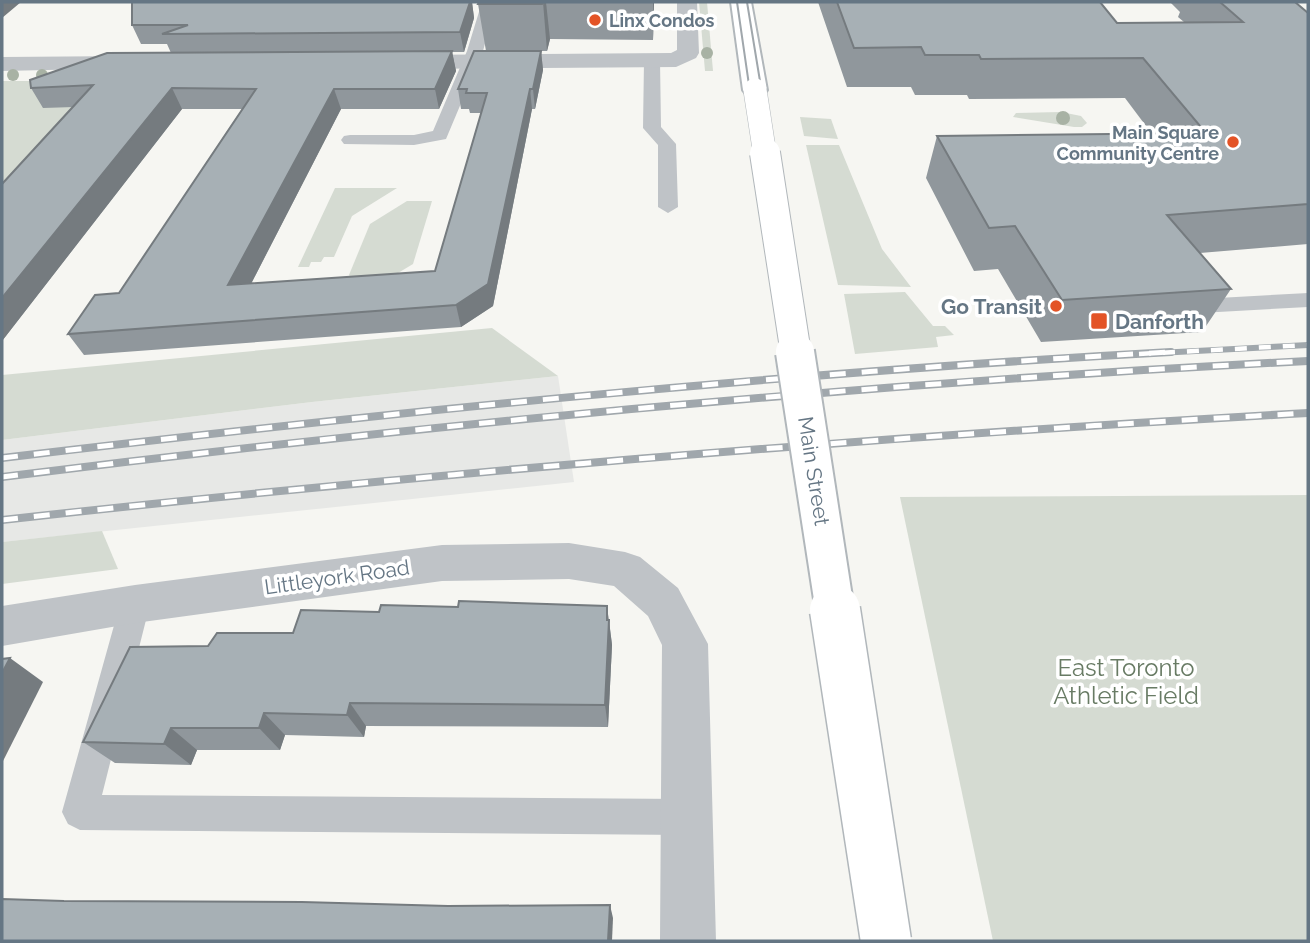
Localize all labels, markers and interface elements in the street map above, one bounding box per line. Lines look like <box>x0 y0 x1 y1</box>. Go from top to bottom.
place label: Linx Condos <box>609 10 714 31</box>
marker: Linx Condos <box>587 12 603 28</box>
place label: Main Square Community Centre <box>1057 122 1219 164</box>
marker: Main Square Community Centre <box>1225 134 1241 150</box>
place label: Go Transit <box>941 294 1042 319</box>
marker: Go Transit <box>1048 298 1064 314</box>
place label: Danforth <box>1115 309 1204 334</box>
marker: Danforth <box>1089 311 1109 331</box>
street label: Main Street <box>793 415 835 527</box>
street label: Littleyork Road <box>263 554 411 600</box>
park label: East Toronto Athletic Field <box>1053 653 1199 710</box>

